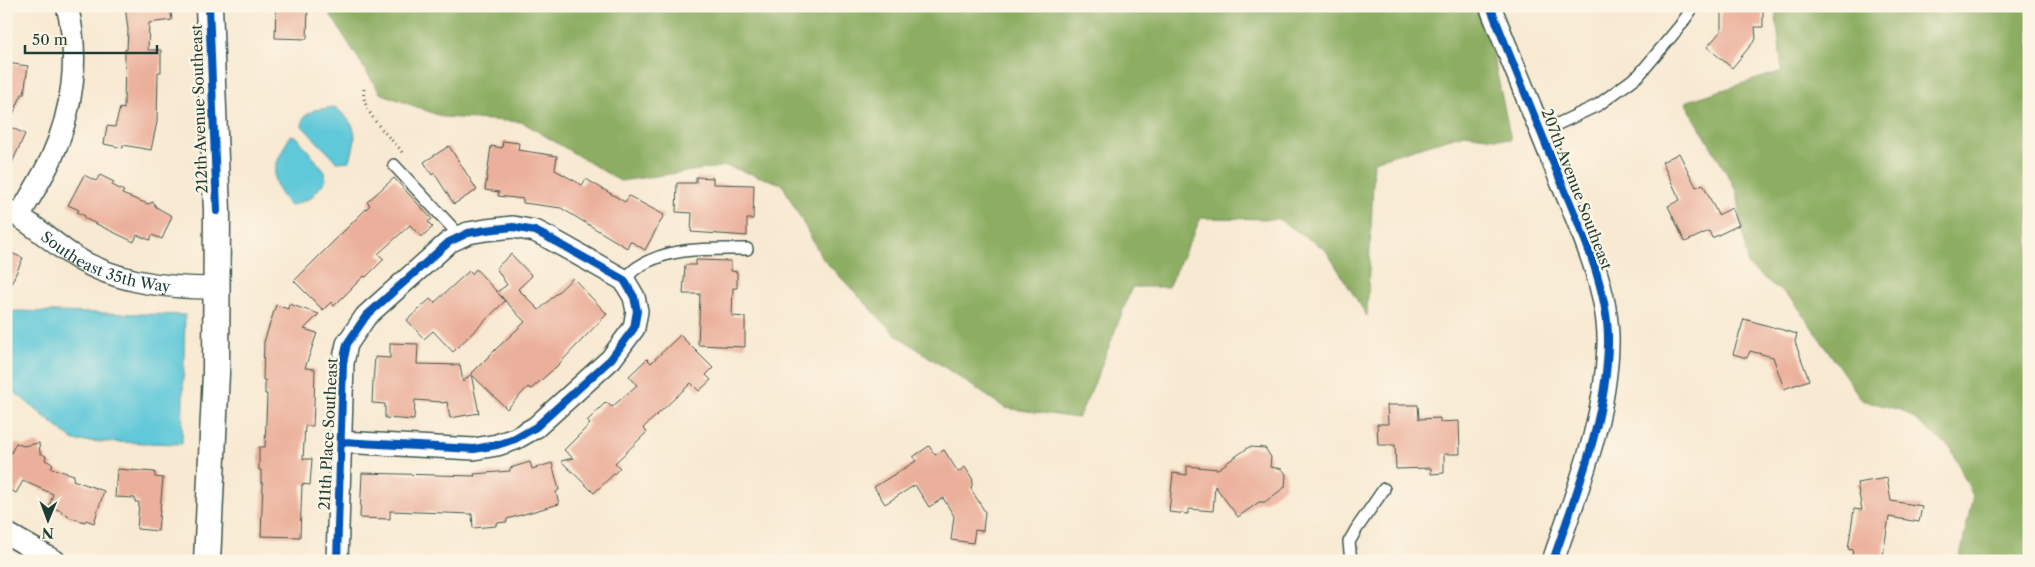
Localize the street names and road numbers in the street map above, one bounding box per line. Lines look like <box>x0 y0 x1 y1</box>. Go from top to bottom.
street label: 212th Avenue Southeast <box>187 23 211 194</box>
street label: 207th Avenue Southeast <box>1537 106 1617 273</box>
street label: Southeast 35th Way <box>38 227 172 296</box>
street label: 211th Place Southeast <box>315 357 342 511</box>

